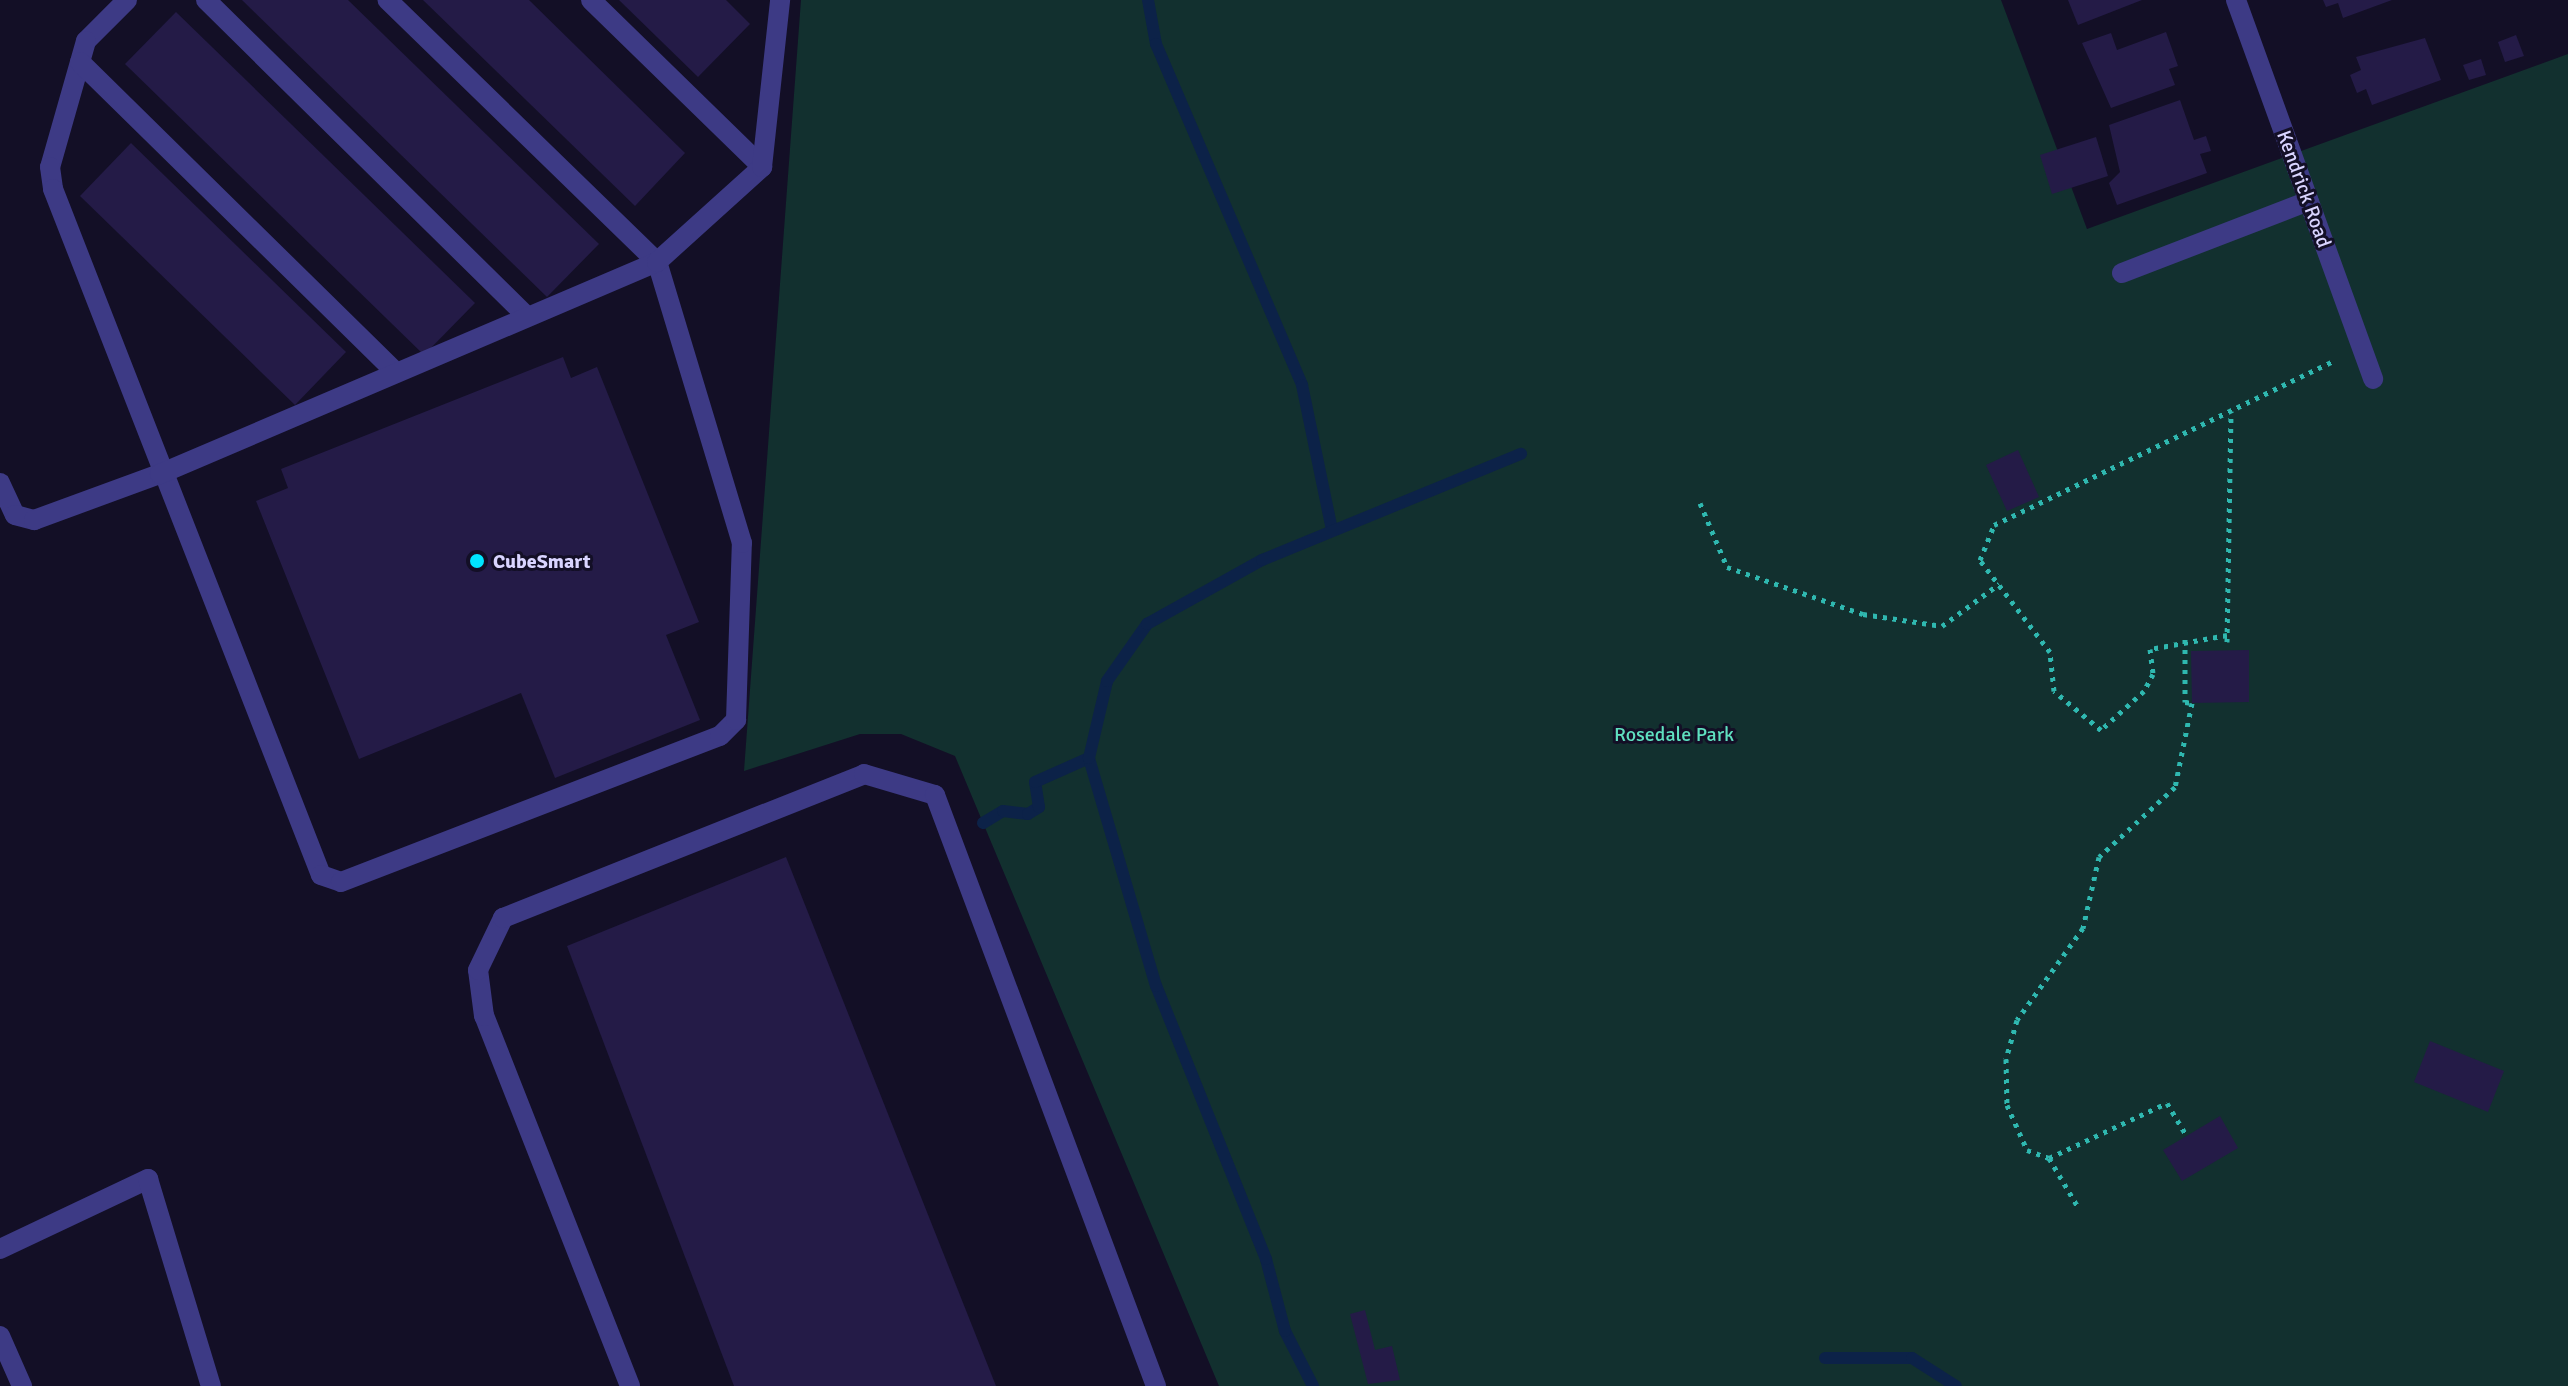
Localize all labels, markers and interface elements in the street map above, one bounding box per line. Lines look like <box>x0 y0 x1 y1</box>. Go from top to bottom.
street label: Kendrick Road <box>2272 127 2336 251</box>
place label: CubeSmart <box>493 549 590 573</box>
marker: CubeSmart <box>468 552 486 570</box>
park label: Rosedale Park <box>1614 722 1734 746</box>

